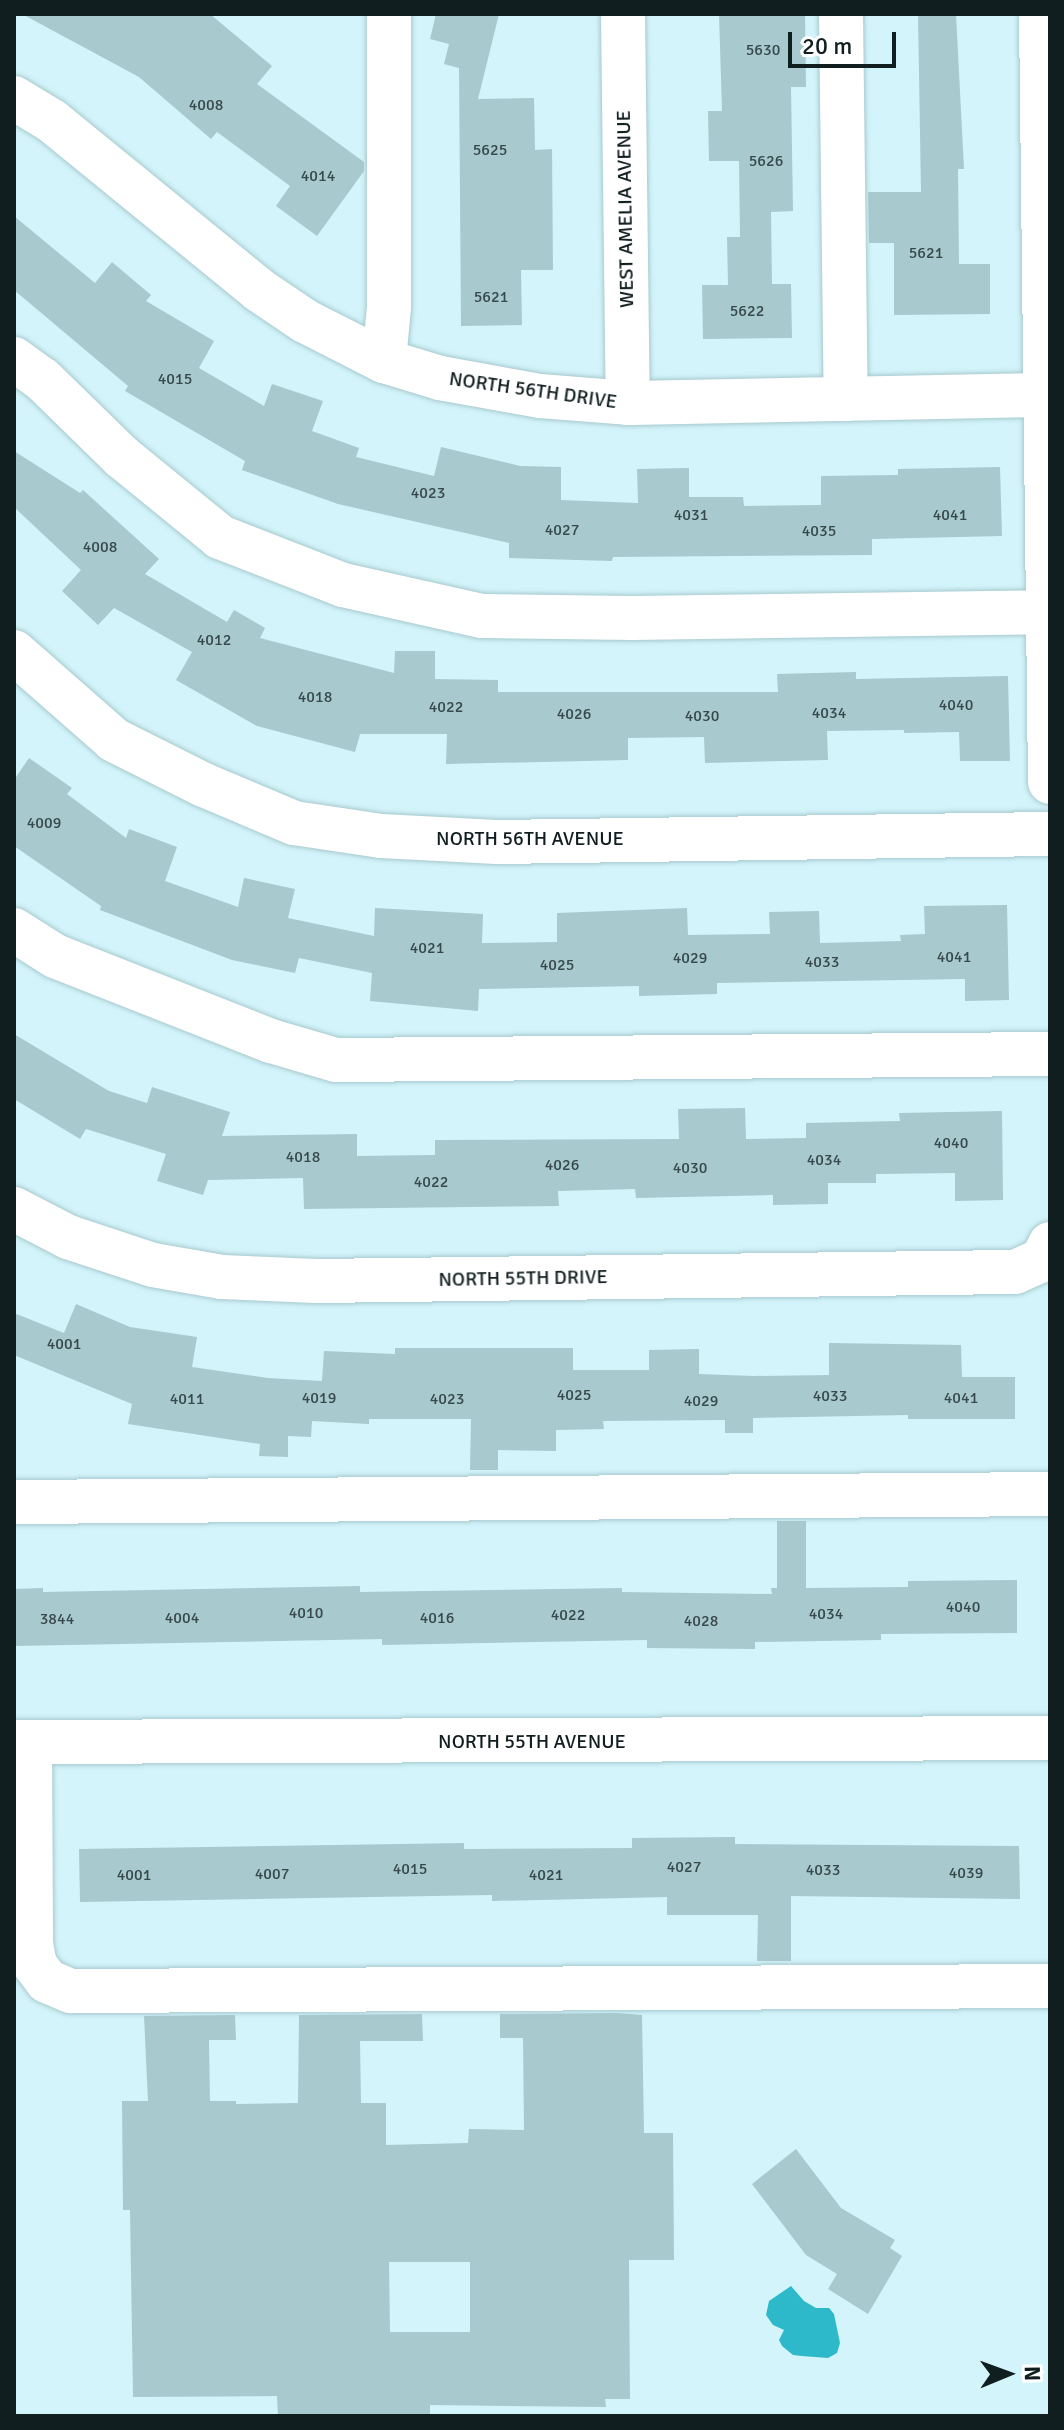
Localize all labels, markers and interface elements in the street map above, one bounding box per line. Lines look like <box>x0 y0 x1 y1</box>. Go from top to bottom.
scale bar <box>792 16 900 66</box>
text: 20 m <box>802 31 852 61</box>
house number: 5630 <box>746 40 780 60</box>
house number: 4008 <box>189 95 223 115</box>
street label: WEST AMELIA AVENUE <box>611 110 639 308</box>
house number: 5625 <box>473 140 507 160</box>
house number: 5626 <box>749 151 783 171</box>
house number: 4014 <box>301 166 335 186</box>
house number: 5621 <box>909 243 943 263</box>
house number: 5621 <box>474 287 508 307</box>
house number: 5622 <box>730 301 764 321</box>
street label: NORTH 56TH DRIVE <box>448 366 618 414</box>
house number: 4015 <box>158 369 192 389</box>
house number: 4023 <box>411 483 445 503</box>
house number: 4031 <box>674 505 708 525</box>
house number: 4041 <box>933 505 967 525</box>
house number: 4027 <box>545 520 579 540</box>
house number: 4035 <box>802 521 836 541</box>
house number: 4008 <box>83 537 117 557</box>
house number: 4012 <box>197 630 231 650</box>
house number: 4018 <box>298 687 332 707</box>
house number: 4040 <box>939 695 973 715</box>
house number: 4022 <box>429 697 463 717</box>
house number: 4034 <box>812 703 846 723</box>
house number: 4026 <box>557 704 591 724</box>
house number: 4030 <box>685 706 719 726</box>
house number: 4009 <box>27 813 61 833</box>
street label: NORTH 56TH AVENUE <box>436 826 624 850</box>
house number: 4021 <box>410 938 444 958</box>
house number: 4041 <box>937 947 971 967</box>
house number: 4029 <box>673 948 707 968</box>
house number: 4033 <box>805 952 839 972</box>
house number: 4025 <box>540 955 574 975</box>
house number: 4040 <box>934 1133 968 1153</box>
house number: 4018 <box>286 1147 320 1167</box>
house number: 4034 <box>807 1150 841 1170</box>
house number: 4026 <box>545 1155 579 1175</box>
house number: 4030 <box>673 1158 707 1178</box>
house number: 4022 <box>414 1172 448 1192</box>
street label: NORTH 55TH DRIVE <box>438 1265 608 1291</box>
house number: 4001 <box>47 1334 81 1354</box>
house number: 4025 <box>557 1385 591 1405</box>
house number: 4033 <box>813 1386 847 1406</box>
house number: 4019 <box>302 1388 336 1408</box>
house number: 4041 <box>944 1388 978 1408</box>
house number: 4011 <box>170 1389 204 1409</box>
house number: 4023 <box>430 1389 464 1409</box>
house number: 4029 <box>684 1391 718 1411</box>
house number: 4040 <box>946 1597 980 1617</box>
house number: 4010 <box>289 1603 323 1623</box>
house number: 4034 <box>809 1604 843 1624</box>
house number: 4022 <box>551 1605 585 1625</box>
house number: 4004 <box>165 1608 199 1628</box>
house number: 4016 <box>420 1608 454 1628</box>
house number: 3844 <box>40 1609 74 1629</box>
house number: 4028 <box>684 1611 718 1631</box>
street label: NORTH 55TH AVENUE <box>438 1729 626 1753</box>
house number: 4027 <box>667 1857 701 1877</box>
house number: 4015 <box>393 1859 427 1879</box>
house number: 4033 <box>806 1860 840 1880</box>
house number: 4039 <box>949 1863 983 1883</box>
house number: 4007 <box>255 1864 289 1884</box>
house number: 4001 <box>117 1865 151 1885</box>
house number: 4021 <box>529 1865 563 1885</box>
north arrow <box>968 2334 1048 2414</box>
text: N <box>1019 2366 1046 2381</box>

